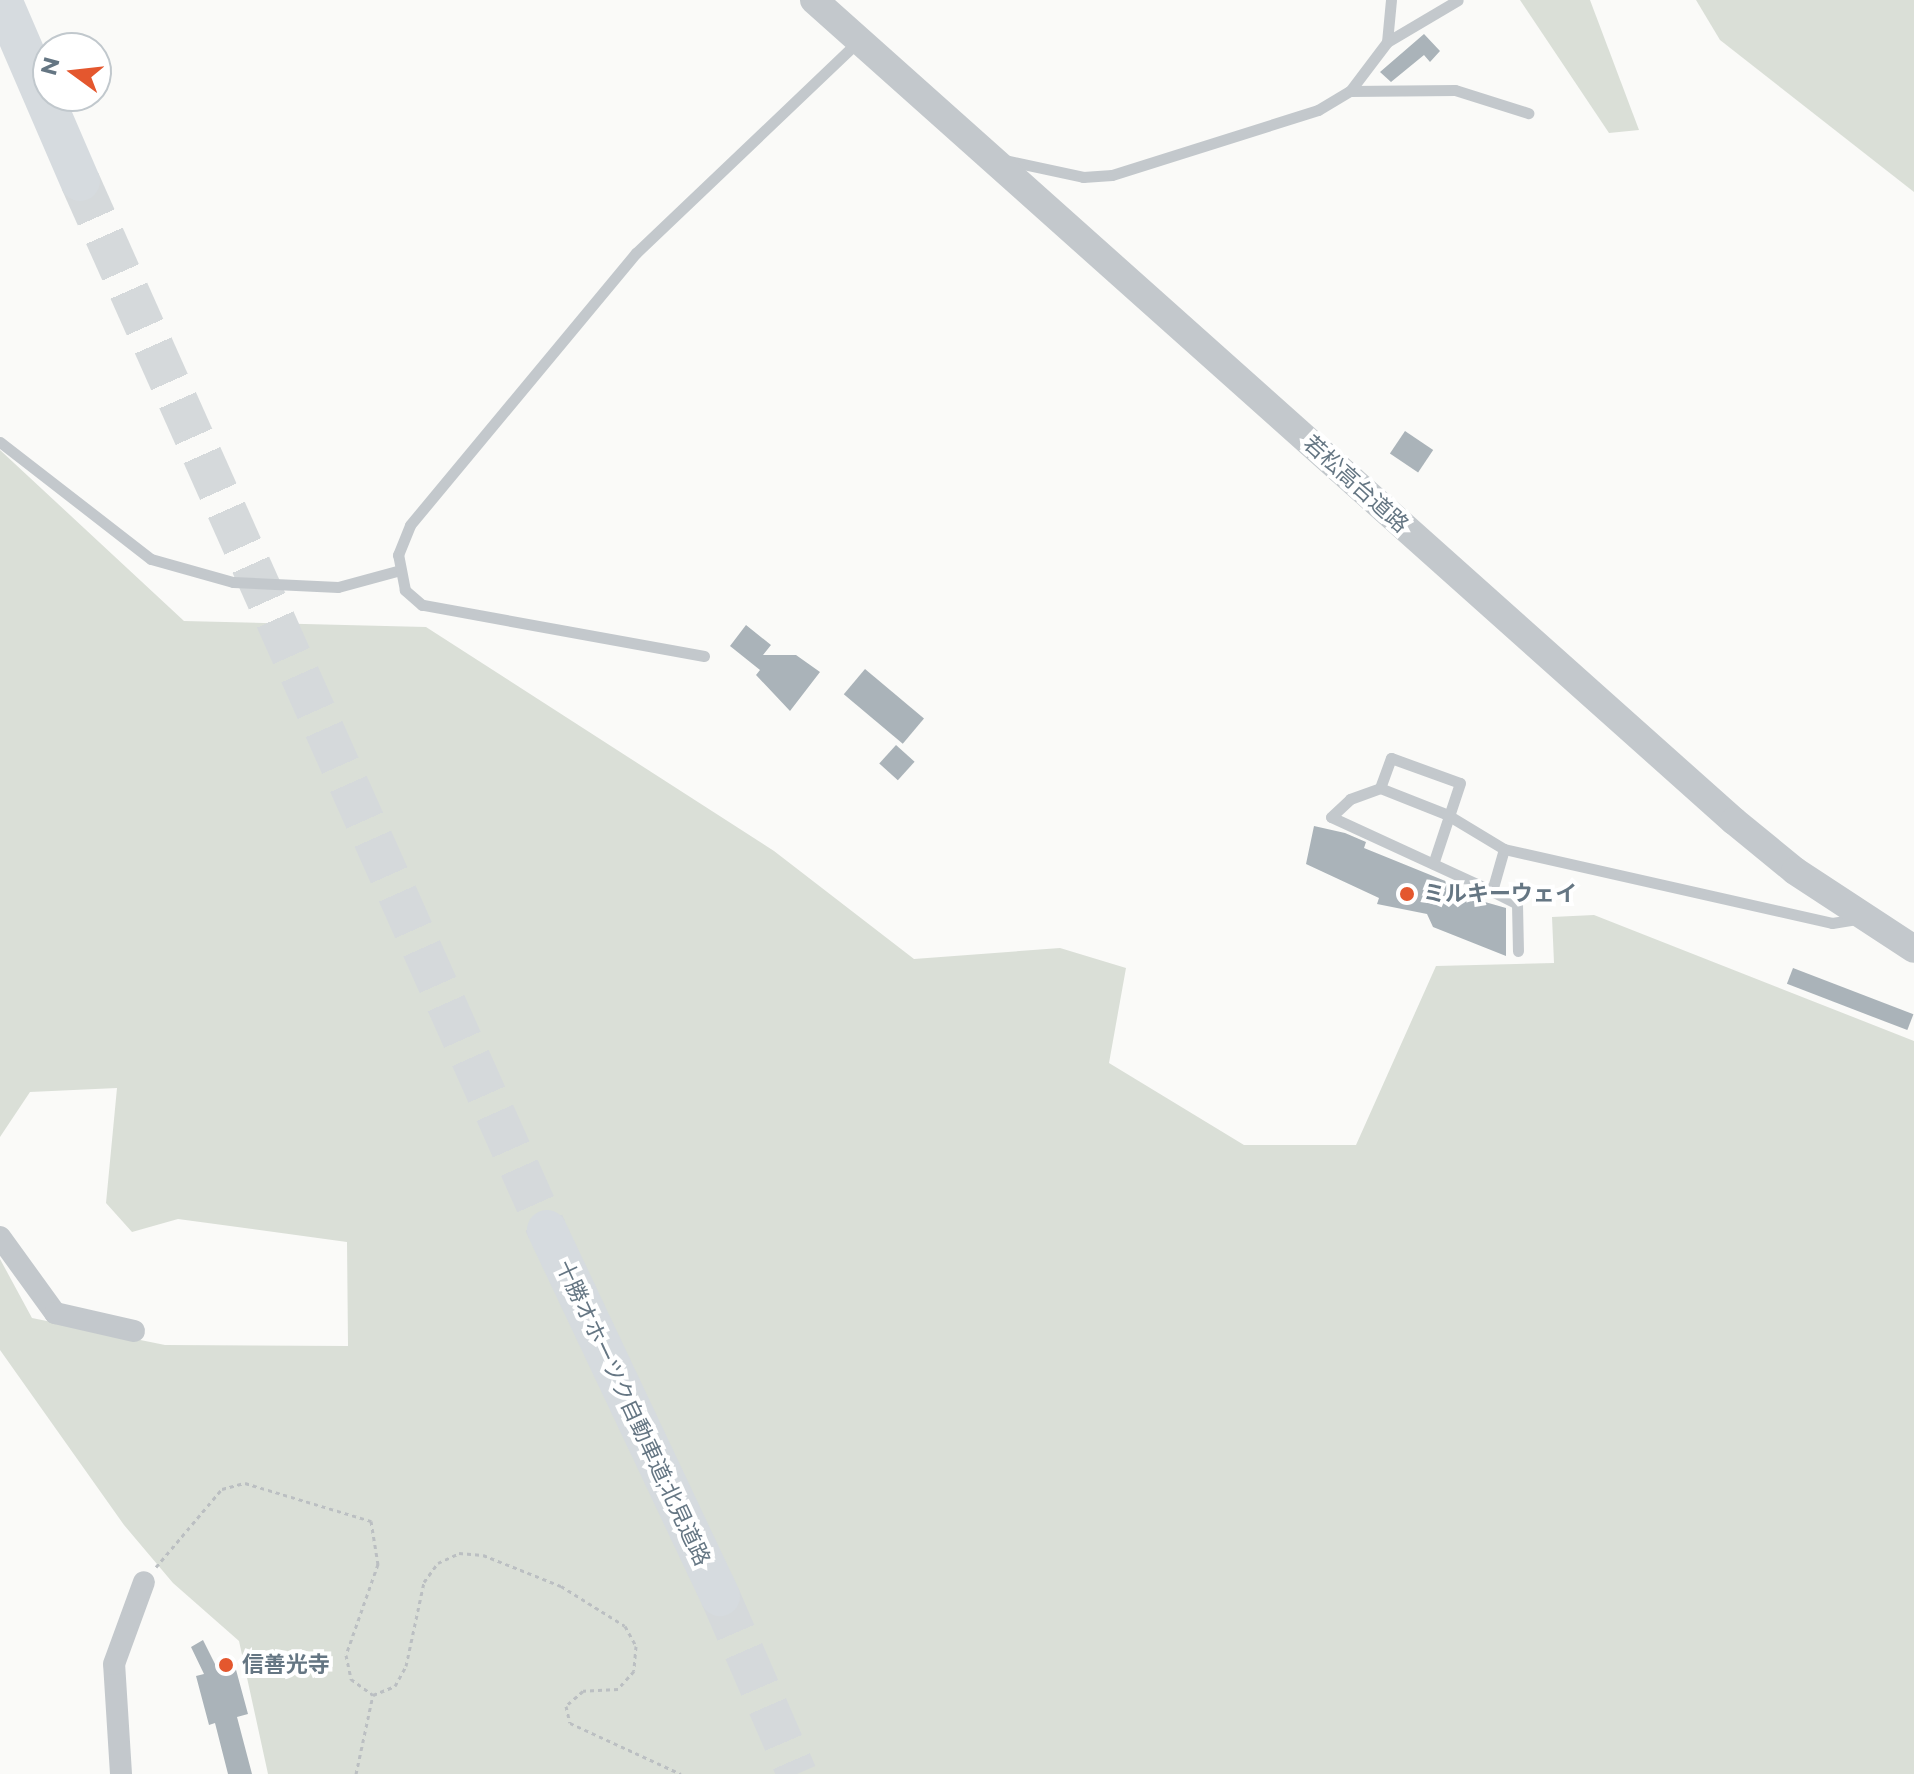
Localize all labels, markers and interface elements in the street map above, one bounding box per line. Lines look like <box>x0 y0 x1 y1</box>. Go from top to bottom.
north arrow <box>32 32 112 112</box>
text: N <box>35 54 66 78</box>
street label: 若松高台道路 <box>1298 430 1414 538</box>
place label: ミルキーウェイ <box>1423 881 1577 907</box>
marker: ミルキーウェイ <box>1398 885 1416 903</box>
street label: 十勝オホーツク自動車道;北見道路 <box>550 1256 716 1570</box>
place label: 信善光寺 <box>242 1652 330 1678</box>
marker: 信善光寺 <box>217 1656 235 1674</box>

